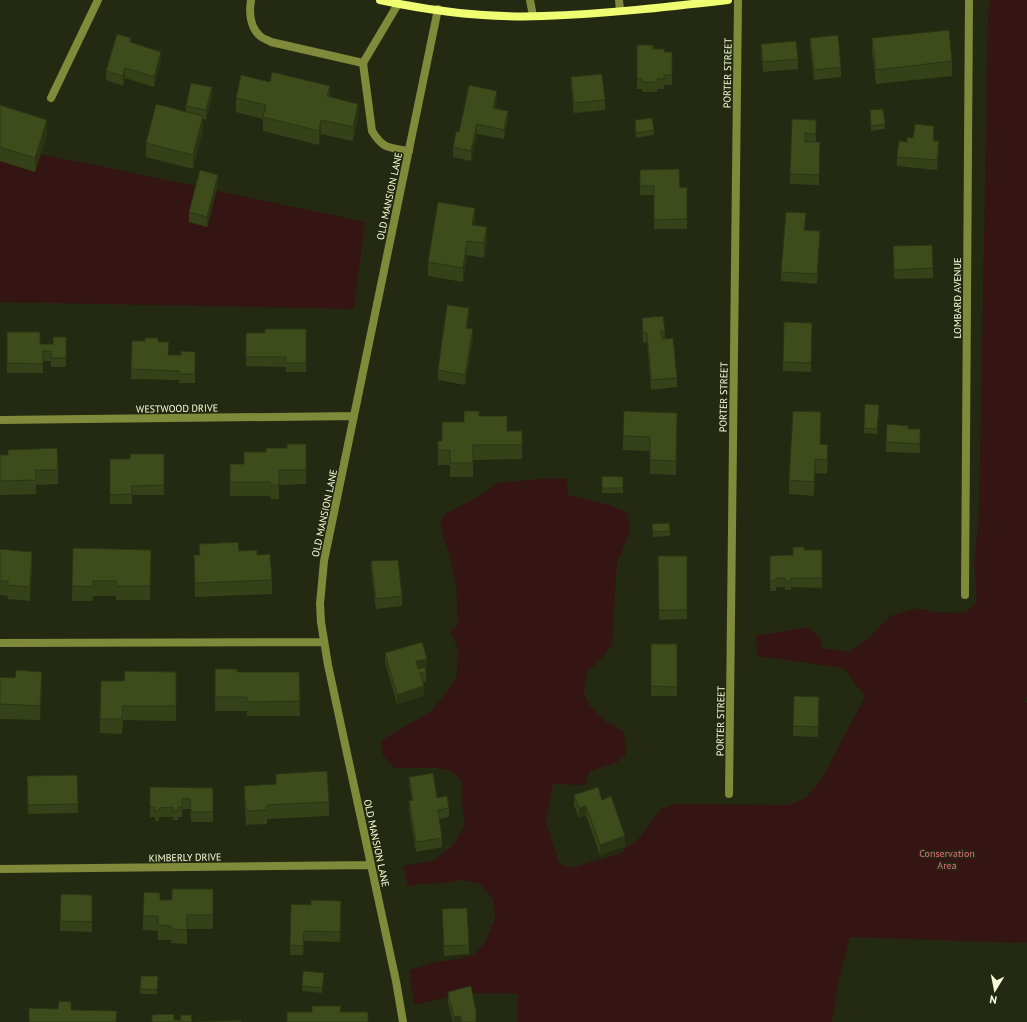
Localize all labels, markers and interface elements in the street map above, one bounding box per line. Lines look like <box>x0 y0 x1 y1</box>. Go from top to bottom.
street label: PORTER STREET <box>720 37 735 108</box>
street label: OLD MANSION LANE <box>374 151 405 241</box>
street label: LOMBARD AVENUE <box>951 258 964 338</box>
street label: PORTER STREET <box>716 361 731 432</box>
street label: WESTWOOD DRIVE <box>136 401 218 416</box>
street label: OLD MANSION LANE <box>309 468 340 558</box>
street label: PORTER STREET <box>713 685 728 756</box>
street label: OLD MANSION LANE <box>361 798 392 888</box>
park label: Conservation Area <box>919 847 975 872</box>
street label: KIMBERLY DRIVE <box>149 850 221 865</box>
north arrow <box>975 970 1015 1010</box>
text: N <box>988 992 998 1007</box>

